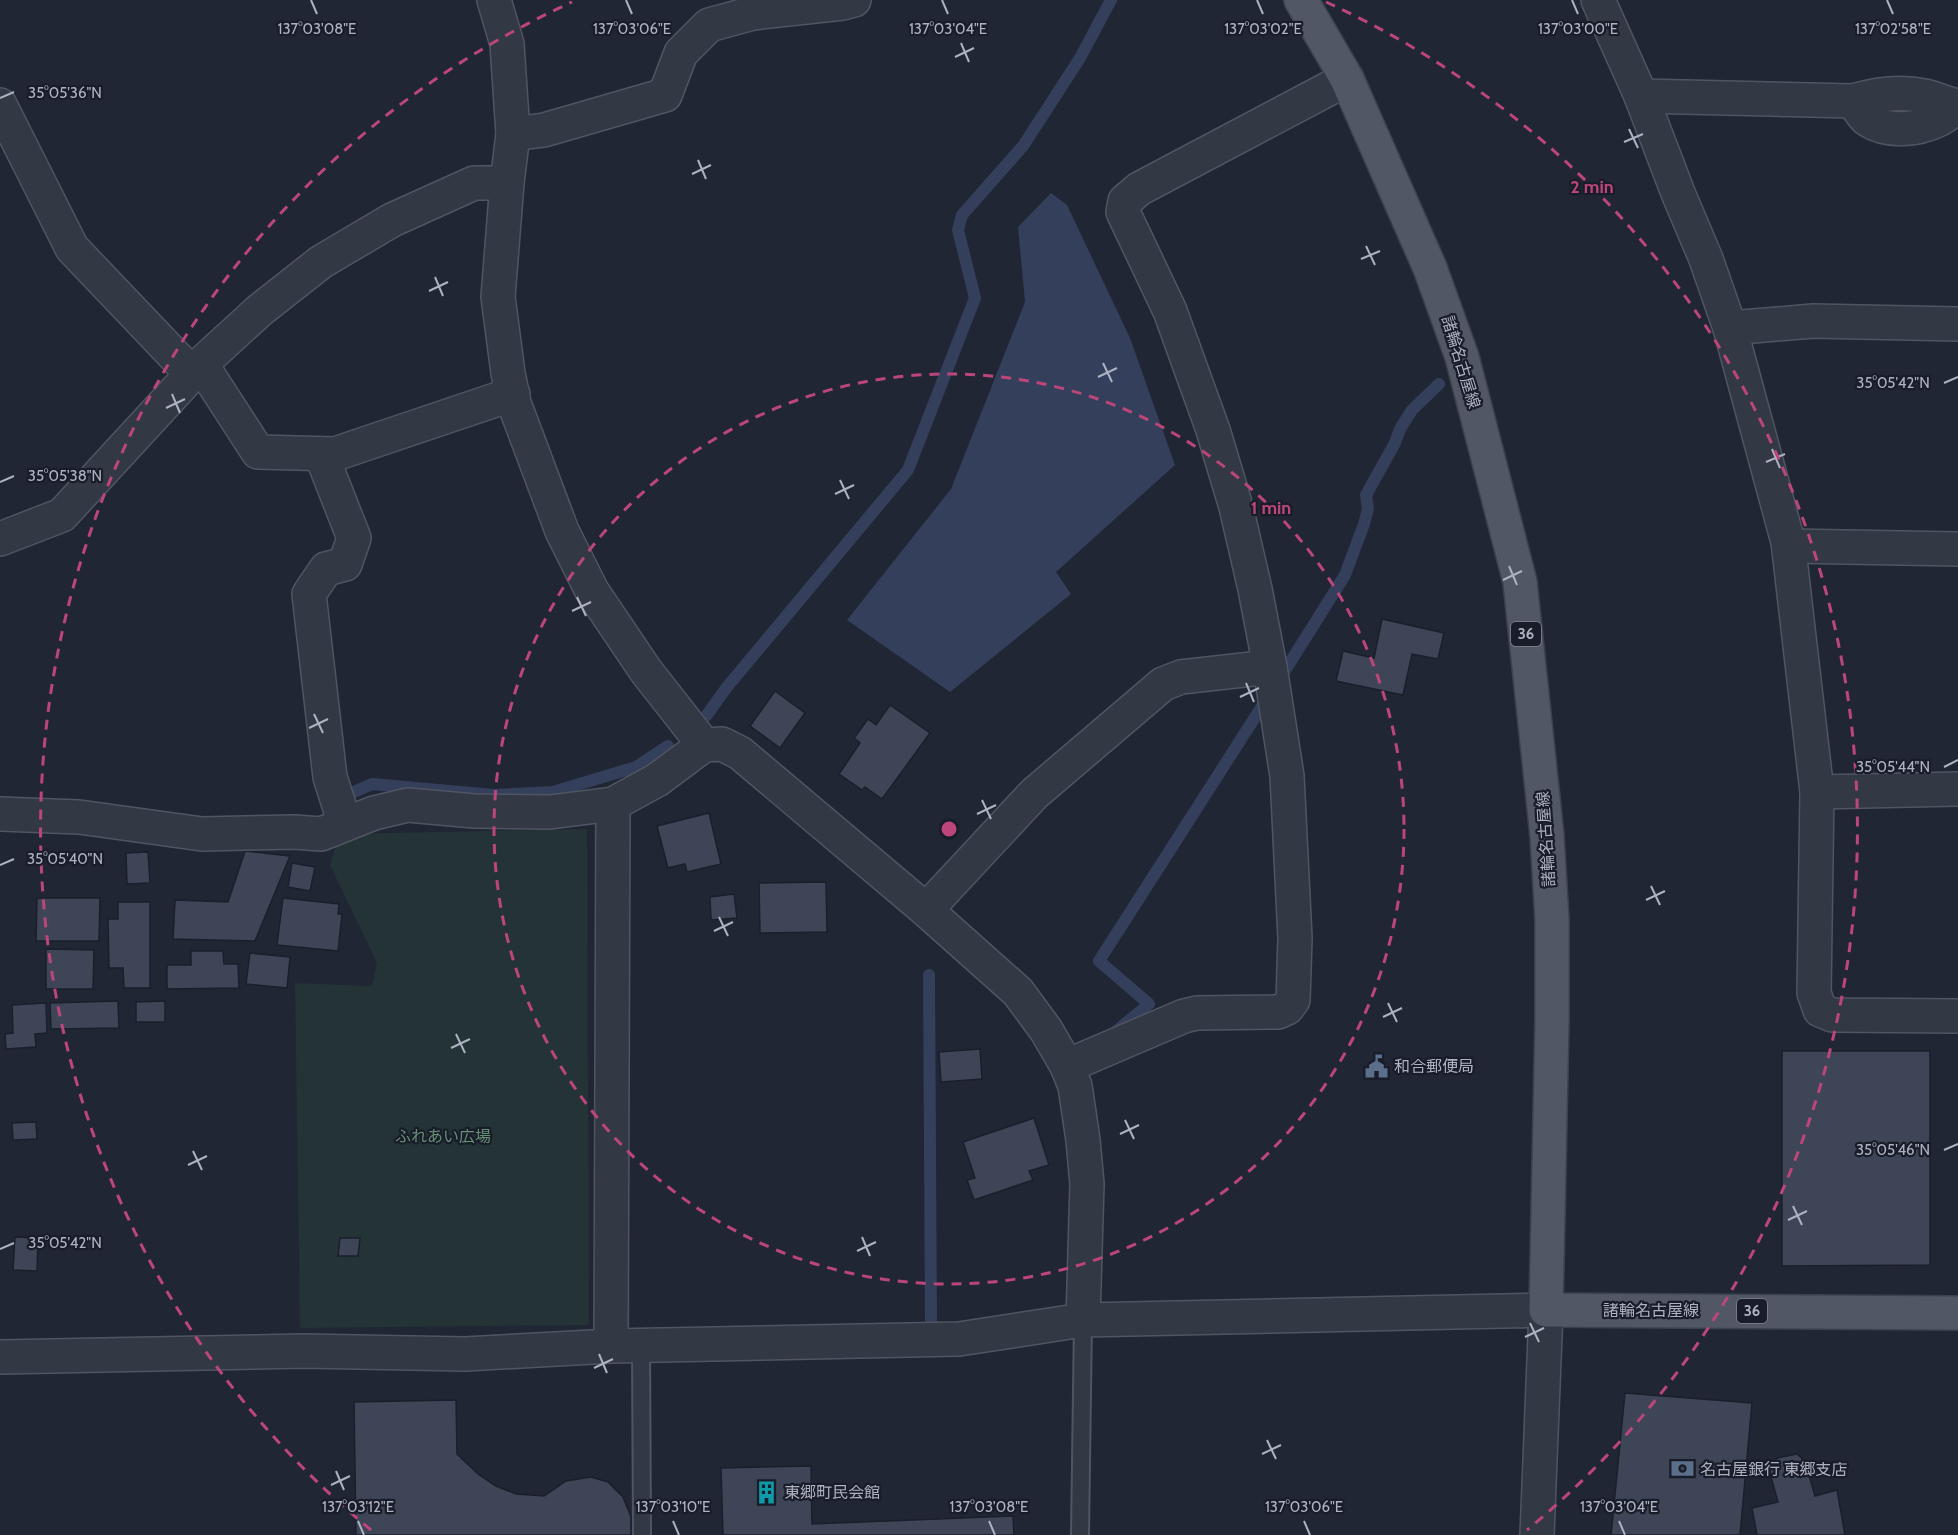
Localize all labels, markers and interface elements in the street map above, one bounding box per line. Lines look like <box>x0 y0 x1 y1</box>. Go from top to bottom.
text: 137°03'08"E <box>278 20 356 38</box>
text: 137°03'06"E <box>593 20 671 38</box>
text: 137°03'04"E <box>909 20 987 38</box>
text: 137°03'02"E <box>1224 20 1302 38</box>
text: 137°03'00"E <box>1538 20 1618 38</box>
text: 137°02'58"E <box>1855 20 1931 38</box>
text: 35°05'36"N <box>28 84 102 102</box>
text: 2 min <box>1570 176 1614 198</box>
street label: 諸輪名古屋線 <box>1438 313 1484 411</box>
text: 35°05'42"N <box>1856 374 1930 392</box>
text: 35°05'38"N <box>28 467 102 485</box>
text: 1 min <box>1251 497 1291 519</box>
road number: 36 <box>1511 622 1541 646</box>
text: 35°05'44"N <box>1856 758 1930 776</box>
street label: 諸輪名古屋線 <box>1533 790 1559 888</box>
centre of rings <box>939 819 959 839</box>
text: 35°05'40"N <box>27 850 103 868</box>
public building icon: 和合郵便局 <box>1363 1053 1389 1079</box>
place label: 和合郵便局 <box>1394 1057 1474 1076</box>
park label: ふれあい広場 <box>395 1127 491 1146</box>
text: 35°05'46"N <box>1856 1141 1930 1159</box>
text: 35°05'42"N <box>28 1234 102 1252</box>
road number: 36 <box>1737 1299 1767 1323</box>
street label: 諸輪名古屋線 <box>1603 1301 1699 1320</box>
bank icon: 名古屋銀行 東郷支店 <box>1669 1456 1695 1482</box>
place label: 名古屋銀行 東郷支店 <box>1700 1460 1848 1479</box>
building icon: 東郷町民会館 <box>753 1479 779 1505</box>
place label: 東郷町民会館 <box>784 1483 880 1502</box>
text: 137°03'12"E <box>322 1498 394 1516</box>
text: 137°03'10"E <box>636 1498 710 1516</box>
text: 137°03'08"E <box>950 1498 1028 1516</box>
text: 137°03'06"E <box>1265 1498 1343 1516</box>
text: 137°03'04"E <box>1580 1498 1658 1516</box>

